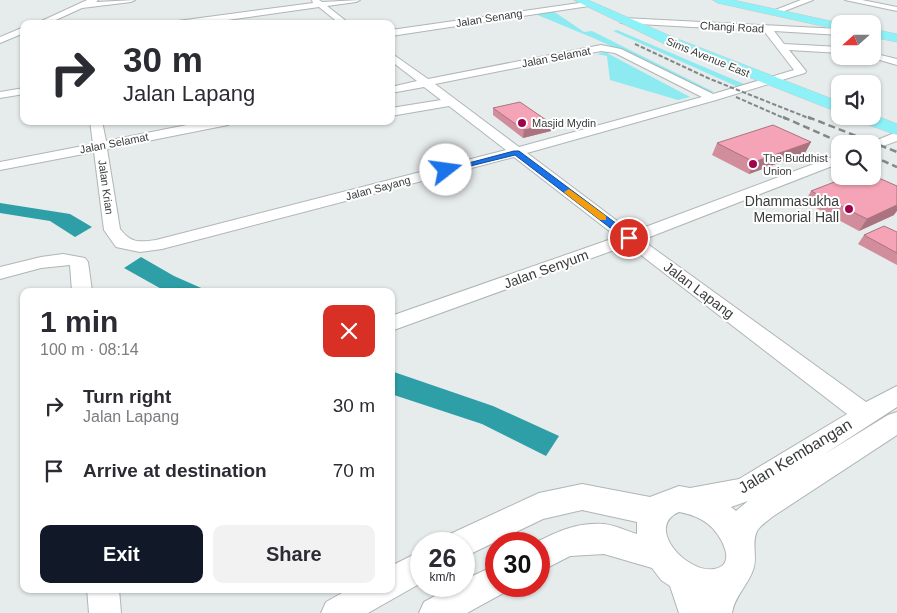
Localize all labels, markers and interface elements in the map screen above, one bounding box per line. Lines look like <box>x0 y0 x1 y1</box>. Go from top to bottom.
street label: Jalan Senang <box>455 7 523 29</box>
north arrow <box>831 15 881 65</box>
map controls <box>831 15 881 185</box>
street label: Changi Road <box>700 19 764 35</box>
street label: Sims Avenue East <box>664 35 752 79</box>
icon: right <box>40 40 105 105</box>
text: 30 m <box>123 40 203 79</box>
street label: Jalan Selamat <box>521 44 591 70</box>
button: sound <box>831 75 881 125</box>
text: Jalan Lapang <box>123 81 255 106</box>
marker: Masjid Mydin <box>516 117 528 129</box>
place label: Masjid Mydin <box>532 117 596 129</box>
street label: Jalan Selamat <box>79 130 149 156</box>
button: search <box>831 135 881 185</box>
position arrow <box>419 143 471 195</box>
place label: The Buddhist Union <box>763 152 828 177</box>
marker: The Buddhist Union <box>747 158 759 170</box>
street label: Jalan Krian <box>96 159 116 215</box>
street label: Jalan Sayang <box>344 174 412 202</box>
place label: Dhammasukha Memorial Hall <box>745 193 839 225</box>
marker: Dhammasukha Memorial Hall <box>843 203 855 215</box>
pin <box>608 217 650 259</box>
icon: arrive <box>615 224 643 252</box>
street label: Jalan Senyum <box>502 246 590 292</box>
street label: Jalan Lapang <box>661 258 737 322</box>
text: 1 min <box>40 305 118 338</box>
button: close <box>323 305 375 357</box>
text: 100 m · 08:14 <box>40 341 139 358</box>
text: Turn right <box>83 386 171 407</box>
icon: right <box>40 392 68 420</box>
text: 30 m <box>333 395 375 416</box>
text: Jalan Lapang <box>83 408 179 425</box>
street label: Jalan Kembangan <box>735 415 855 497</box>
icon: arrive <box>40 457 68 485</box>
text: Arrive at destination <box>83 460 267 481</box>
text: 70 m <box>333 460 375 481</box>
button: Exit <box>40 525 203 583</box>
button: Share <box>213 525 375 583</box>
speed limit sign: 30 <box>485 532 550 597</box>
text: 26 <box>429 544 456 572</box>
text: km/h <box>429 570 456 584</box>

